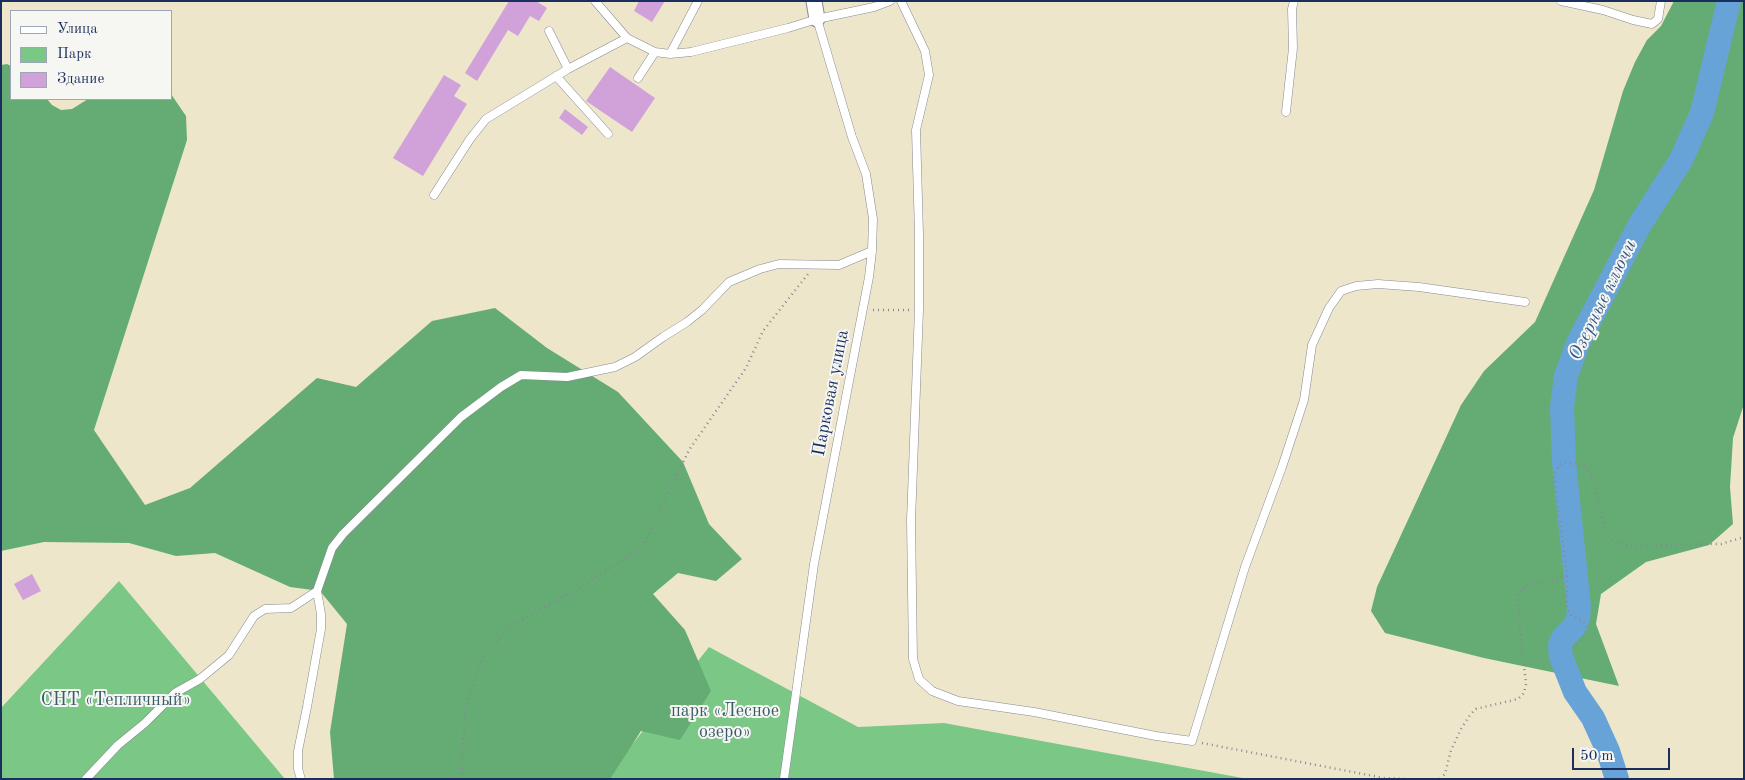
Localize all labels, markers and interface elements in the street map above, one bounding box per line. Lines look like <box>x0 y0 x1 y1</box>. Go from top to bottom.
legend <box>10 10 172 100</box>
text: Улица <box>57 22 98 37</box>
text: Парк <box>57 47 92 62</box>
text: Здание <box>57 72 104 87</box>
water label: Озерные ключи <box>1564 236 1642 364</box>
street label: Парковая улица <box>808 328 854 458</box>
park label: СНТ «Тепличный» <box>41 689 191 711</box>
park label: парк «Лесное озеро» <box>671 700 779 742</box>
scale bar <box>1575 738 1672 770</box>
text: 50 m <box>1580 749 1614 764</box>

